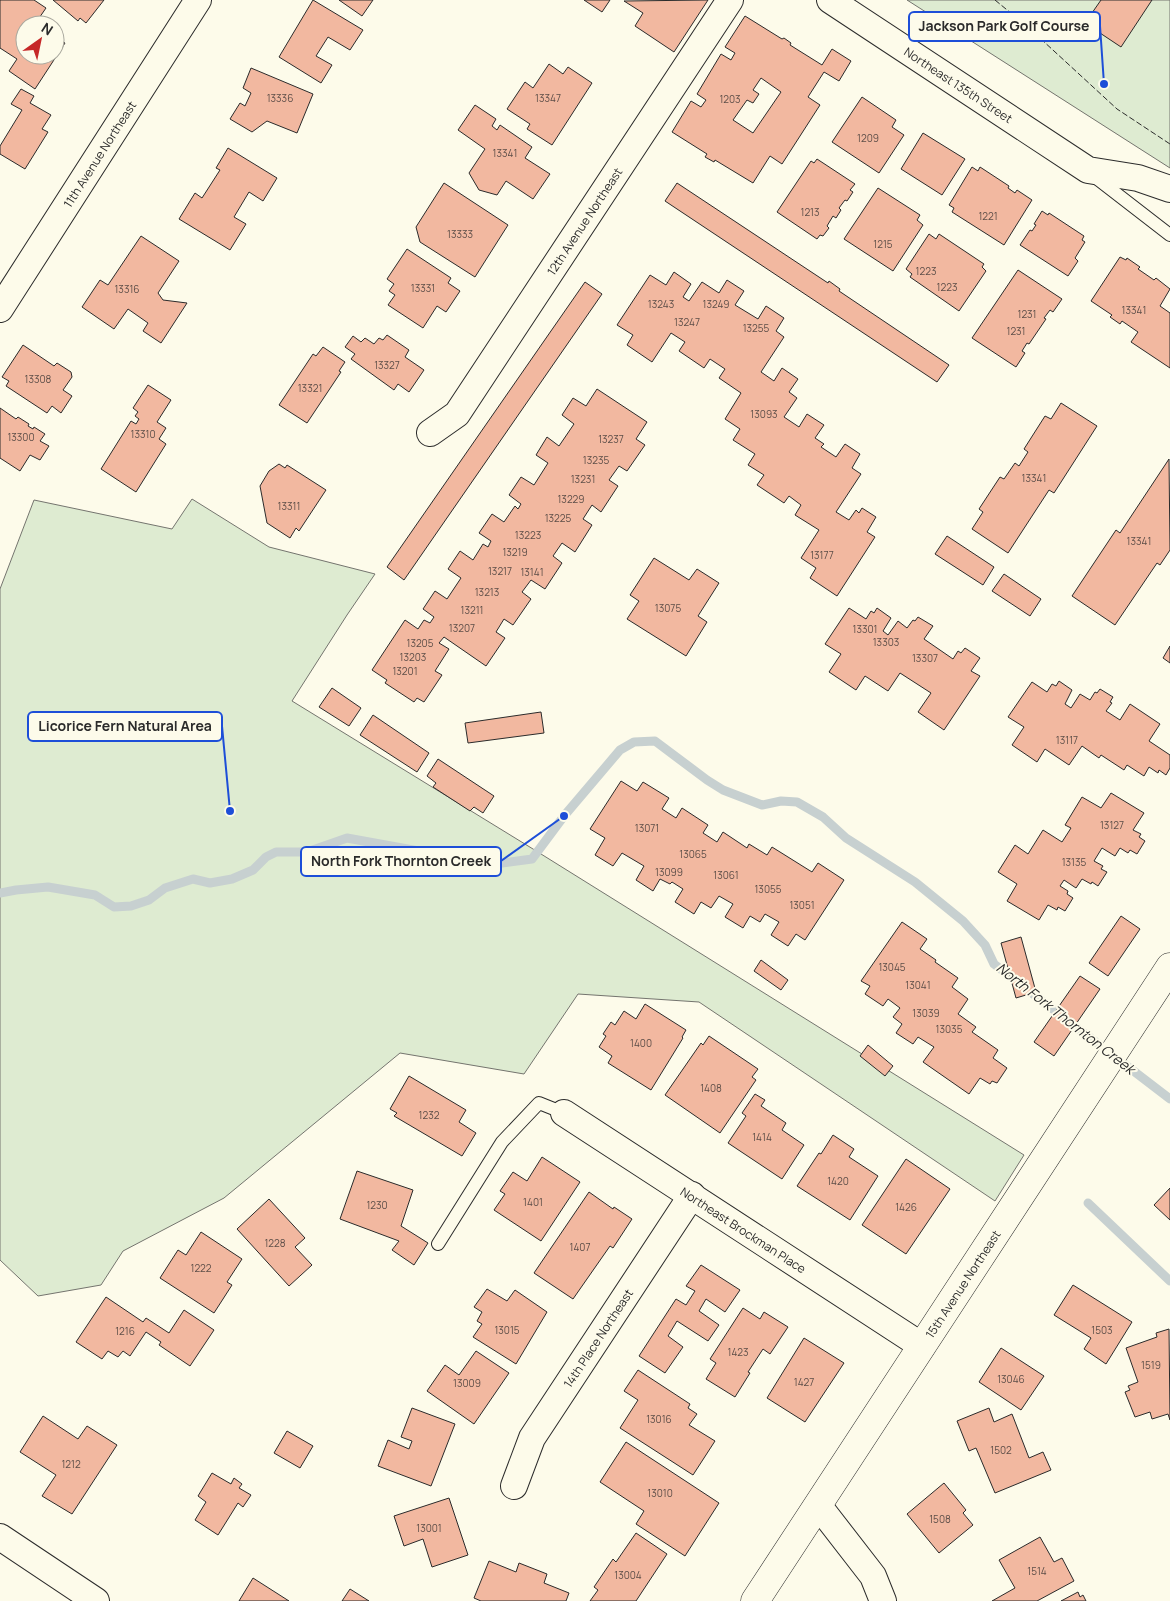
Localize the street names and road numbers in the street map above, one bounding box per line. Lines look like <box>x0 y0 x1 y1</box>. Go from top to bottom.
street label: Northeast 135th Street <box>901 43 1016 127</box>
street label: 11th Avenue Northeast <box>59 97 140 211</box>
street label: 12th Avenue Northeast <box>542 164 626 278</box>
street label: Northeast Brockman Place <box>677 1183 809 1277</box>
street label: 15th Avenue Northeast <box>921 1226 1004 1341</box>
street label: 14th Place Northeast <box>559 1285 637 1391</box>

